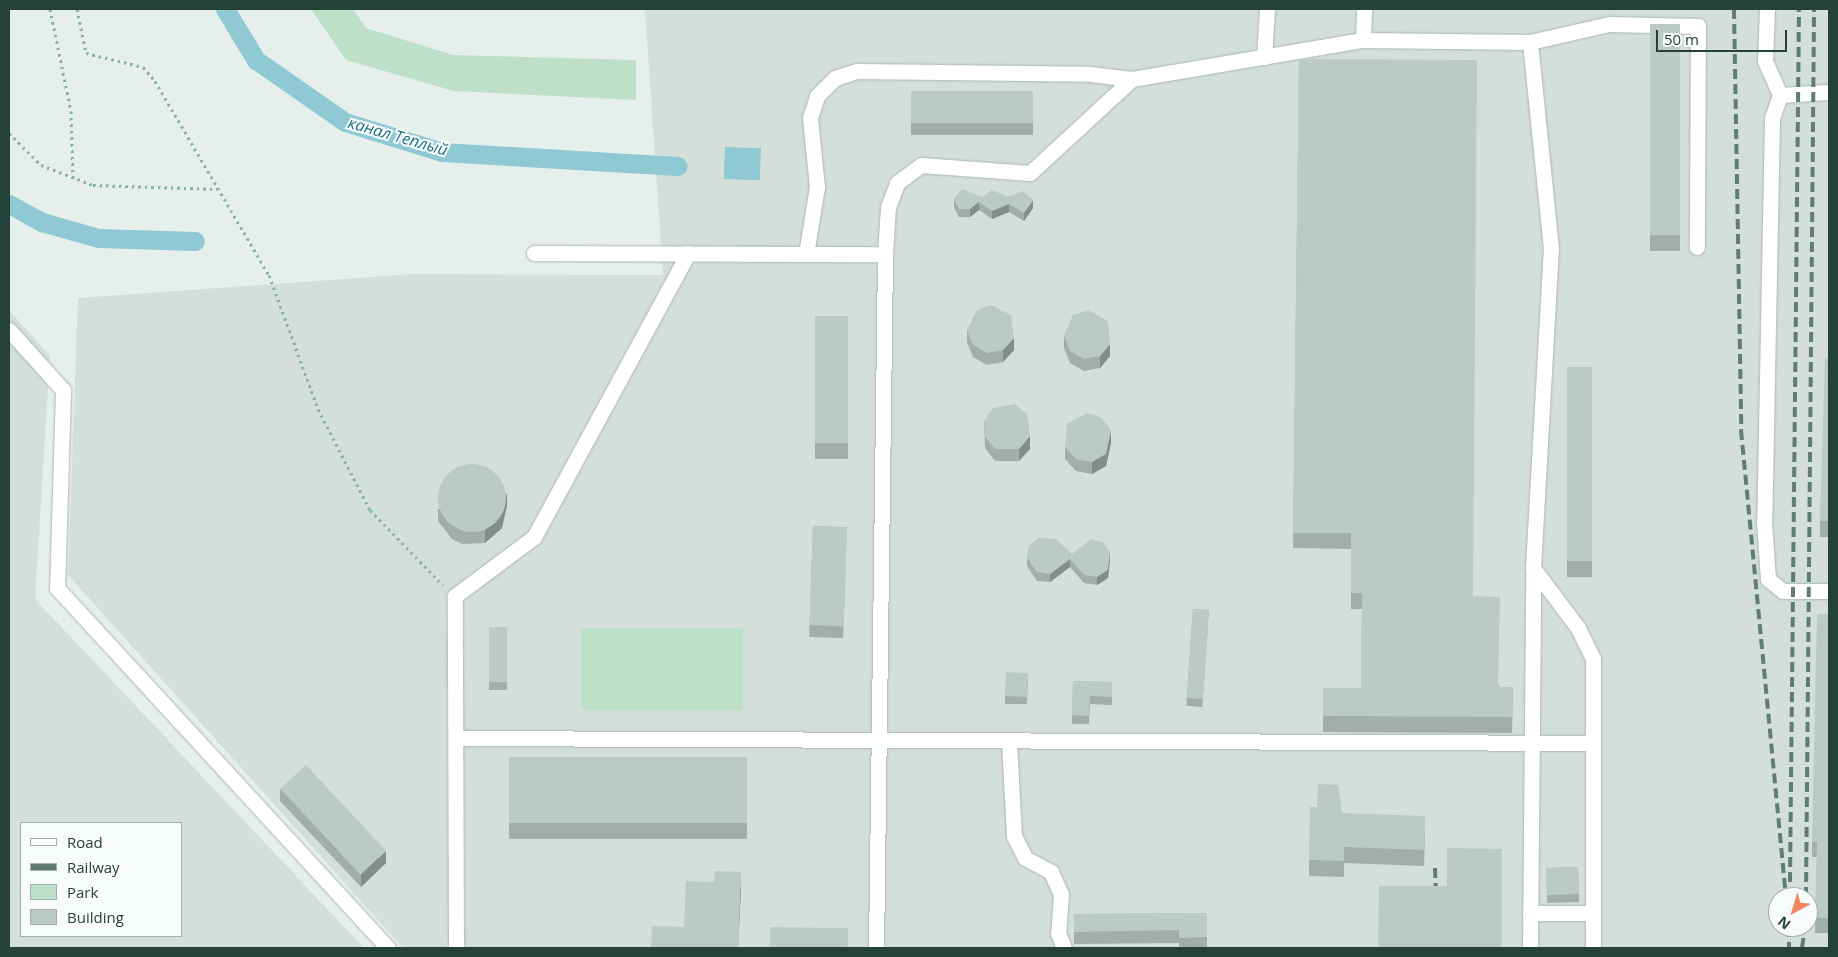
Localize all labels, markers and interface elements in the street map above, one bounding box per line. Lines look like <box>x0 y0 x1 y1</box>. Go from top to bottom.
scale bar <box>1658 20 1789 52</box>
text: 50 m <box>1664 29 1699 49</box>
water label: канал Теплый <box>346 113 450 159</box>
legend <box>20 822 182 937</box>
text: Road <box>67 832 103 852</box>
text: Railway <box>67 857 120 877</box>
text: Park <box>67 882 98 902</box>
north arrow <box>1768 887 1818 937</box>
text: Building <box>67 907 124 927</box>
text: N <box>1773 912 1794 934</box>

